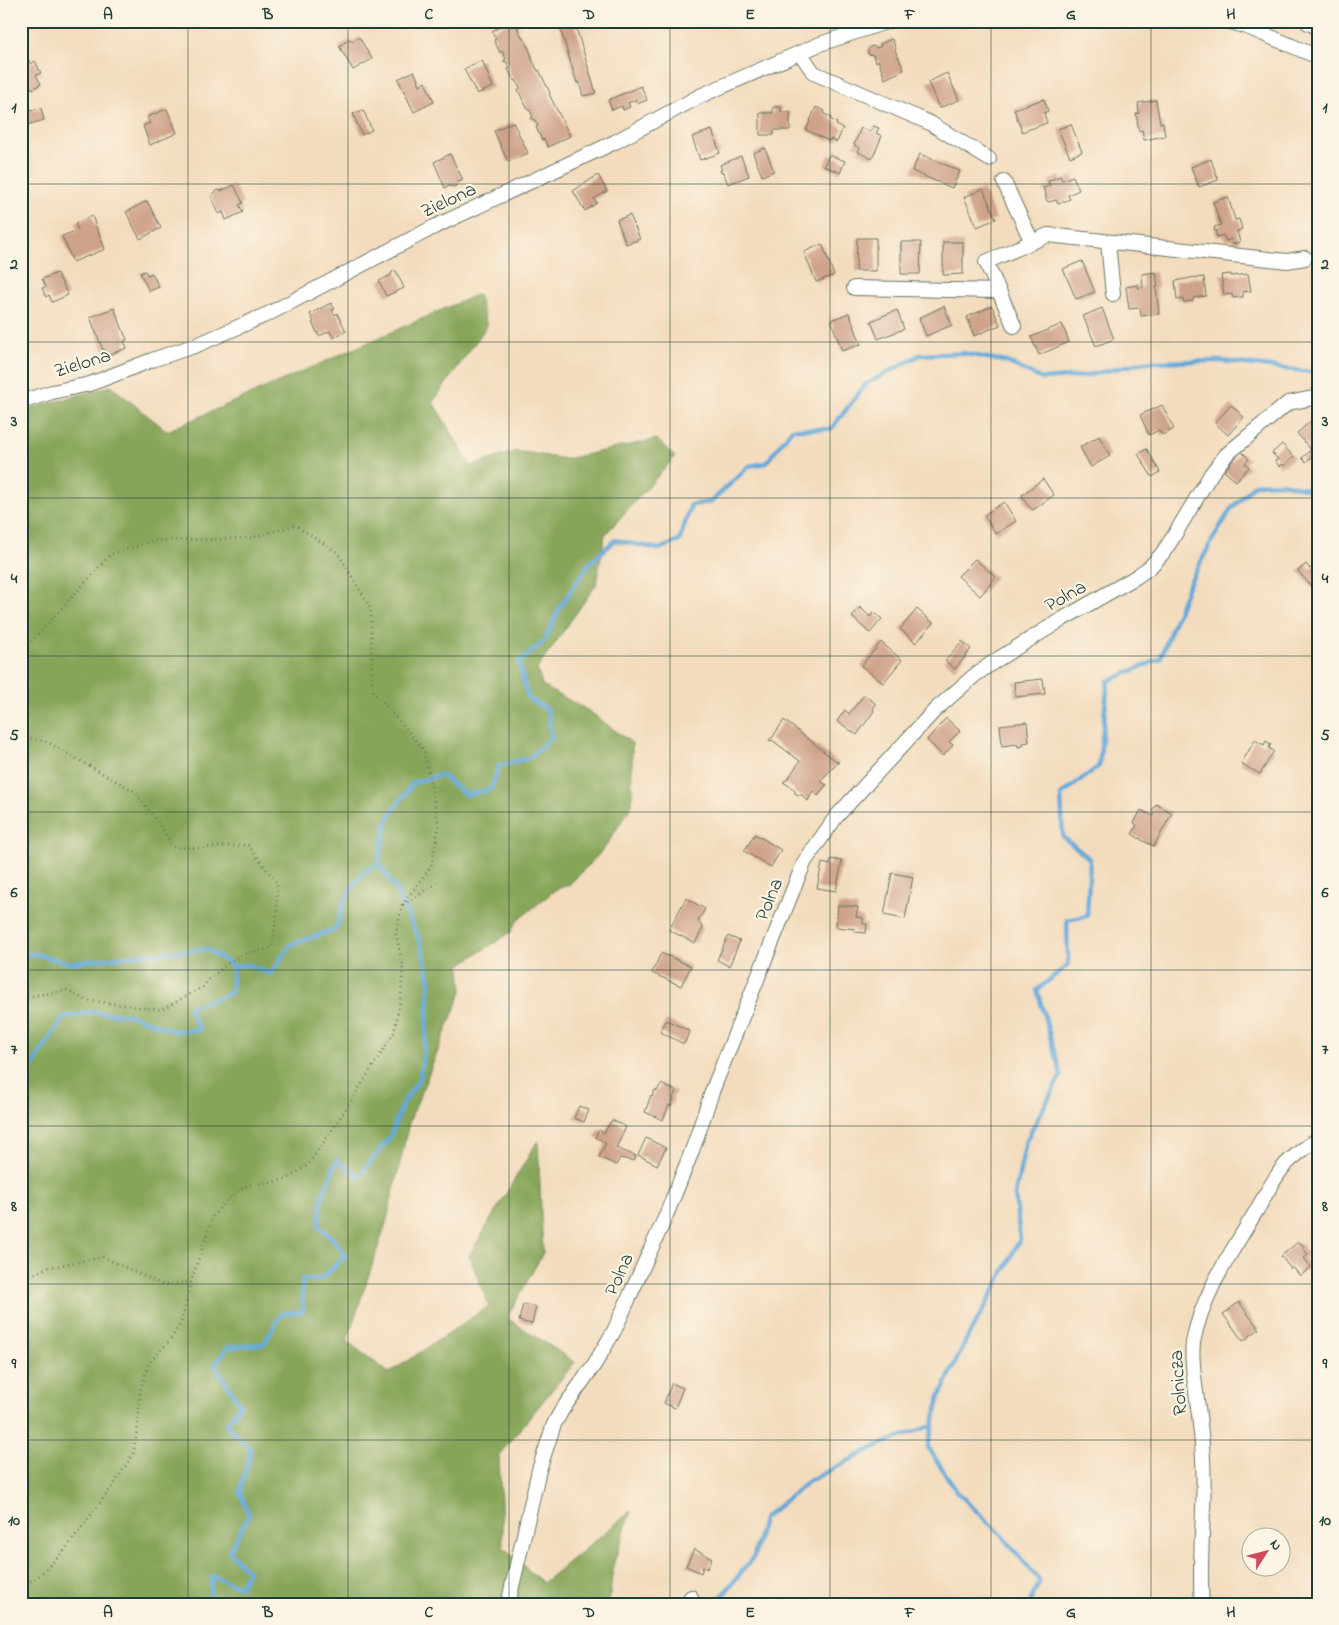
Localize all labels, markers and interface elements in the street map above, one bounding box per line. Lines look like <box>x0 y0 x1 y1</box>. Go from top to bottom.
text: A <box>103 3 113 27</box>
text: B <box>262 3 274 27</box>
text: C <box>425 3 434 27</box>
text: D <box>582 3 595 27</box>
text: E <box>745 3 755 27</box>
text: F <box>904 3 916 27</box>
text: G <box>1066 3 1076 27</box>
text: H <box>1226 3 1236 27</box>
text: 1 <box>11 96 17 120</box>
text: 1 <box>1322 96 1328 120</box>
street label: Zielona <box>416 176 482 227</box>
text: 2 <box>9 253 18 277</box>
text: 2 <box>1320 253 1329 277</box>
street label: Zielona <box>51 342 115 387</box>
text: 3 <box>10 410 18 434</box>
text: 3 <box>1321 410 1329 434</box>
text: 4 <box>10 567 18 591</box>
text: 4 <box>1321 567 1329 591</box>
street label: Polna <box>1040 574 1093 621</box>
text: 5 <box>9 724 19 748</box>
text: 5 <box>1320 724 1330 748</box>
street label: Polna <box>749 874 792 926</box>
text: 6 <box>9 881 18 905</box>
text: 6 <box>1320 881 1329 905</box>
text: 7 <box>11 1038 18 1062</box>
text: 7 <box>1322 1038 1329 1062</box>
text: 8 <box>10 1195 17 1219</box>
text: 8 <box>1321 1195 1328 1219</box>
street label: Polna <box>598 1249 643 1301</box>
street label: Rolnicza <box>1163 1349 1196 1417</box>
text: 9 <box>11 1352 17 1376</box>
text: 9 <box>1322 1352 1328 1376</box>
text: 10 <box>8 1509 20 1533</box>
text: 10 <box>1319 1509 1331 1533</box>
north arrow <box>1242 1528 1292 1578</box>
text: N <box>1264 1535 1287 1555</box>
text: A <box>103 1601 113 1625</box>
text: B <box>262 1601 274 1625</box>
text: C <box>425 1601 434 1625</box>
text: D <box>582 1601 595 1625</box>
text: E <box>745 1601 755 1625</box>
text: F <box>904 1601 916 1625</box>
text: G <box>1066 1601 1076 1625</box>
text: H <box>1226 1601 1236 1625</box>

